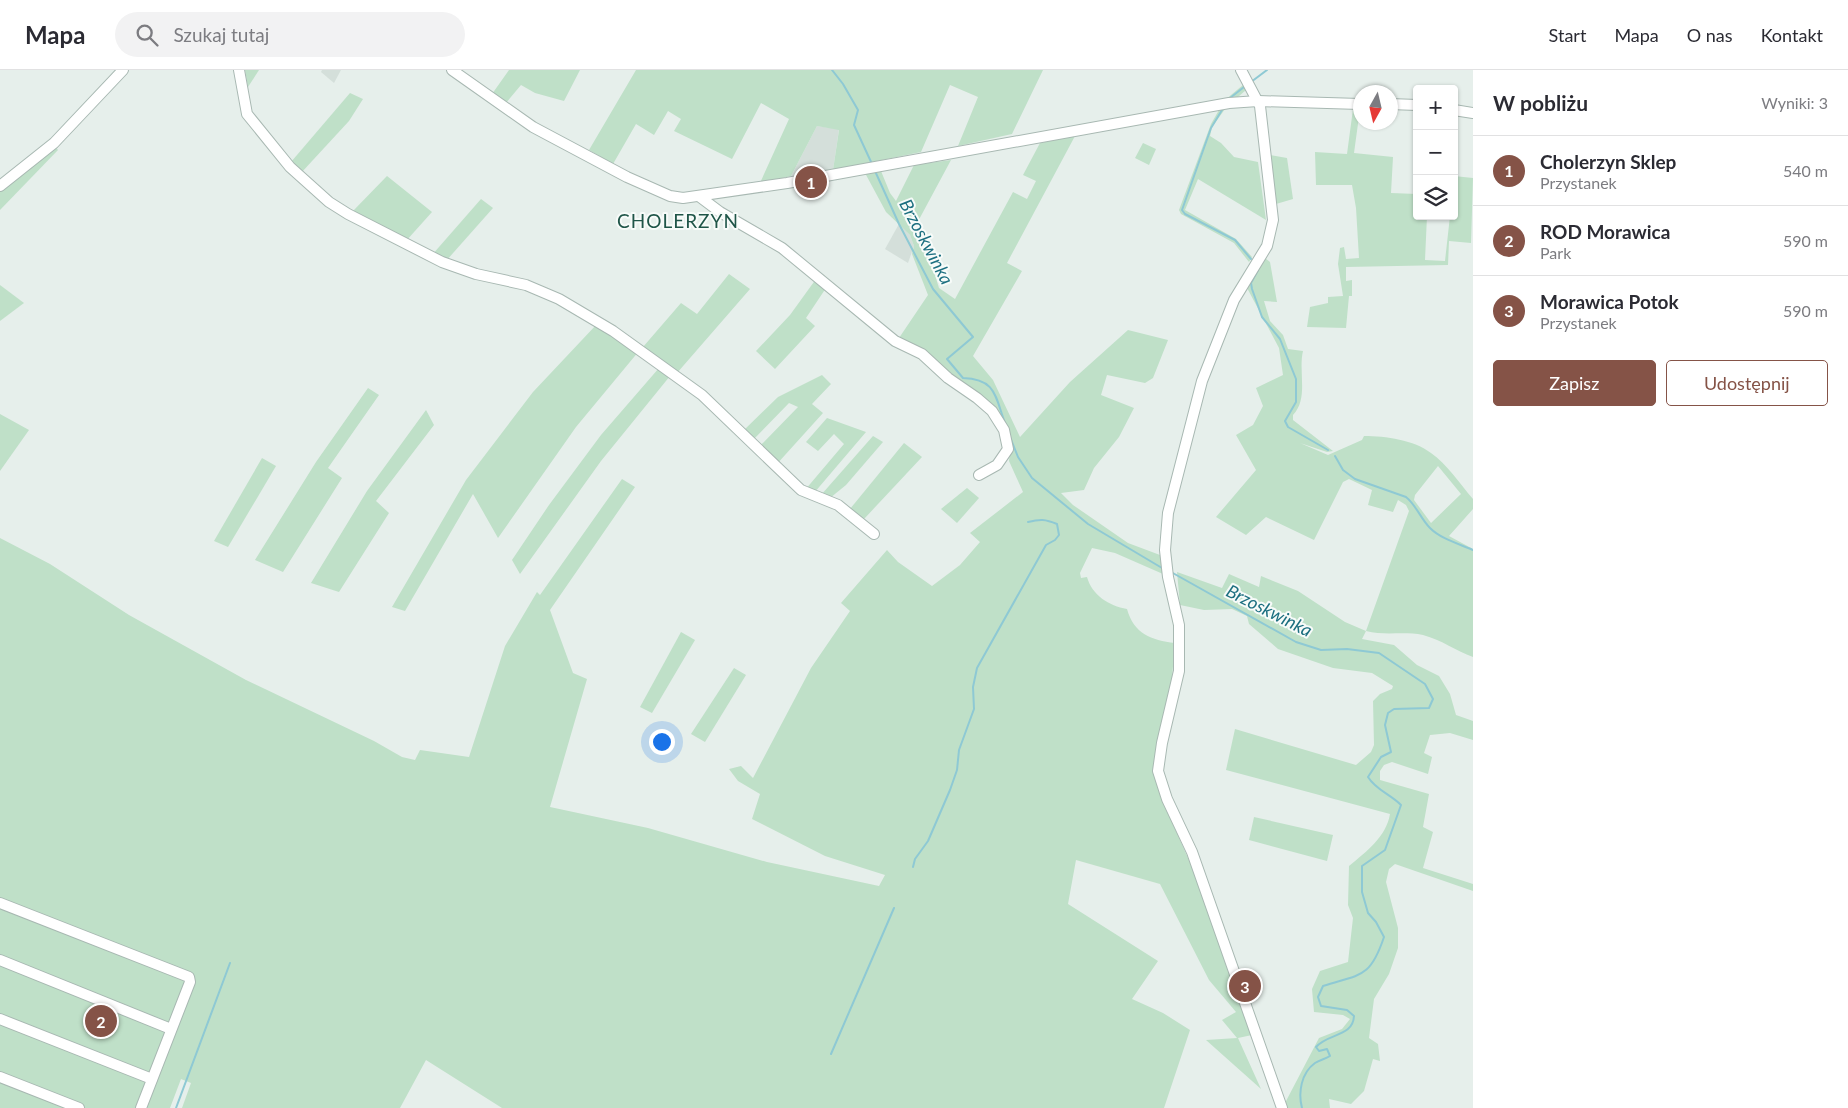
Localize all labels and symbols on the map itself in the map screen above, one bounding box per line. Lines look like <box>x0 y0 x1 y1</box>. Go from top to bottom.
north arrow <box>1353 85 1398 130</box>
pin: 1 <box>795 163 827 201</box>
water label: Brzoskwinka <box>895 195 959 288</box>
district label: CHOLERZYN <box>617 209 739 232</box>
water label: Brzoskwinka <box>1223 579 1316 641</box>
your location <box>649 729 675 755</box>
pin: 3 <box>1229 967 1261 1005</box>
pin: 2 <box>85 1002 117 1040</box>

